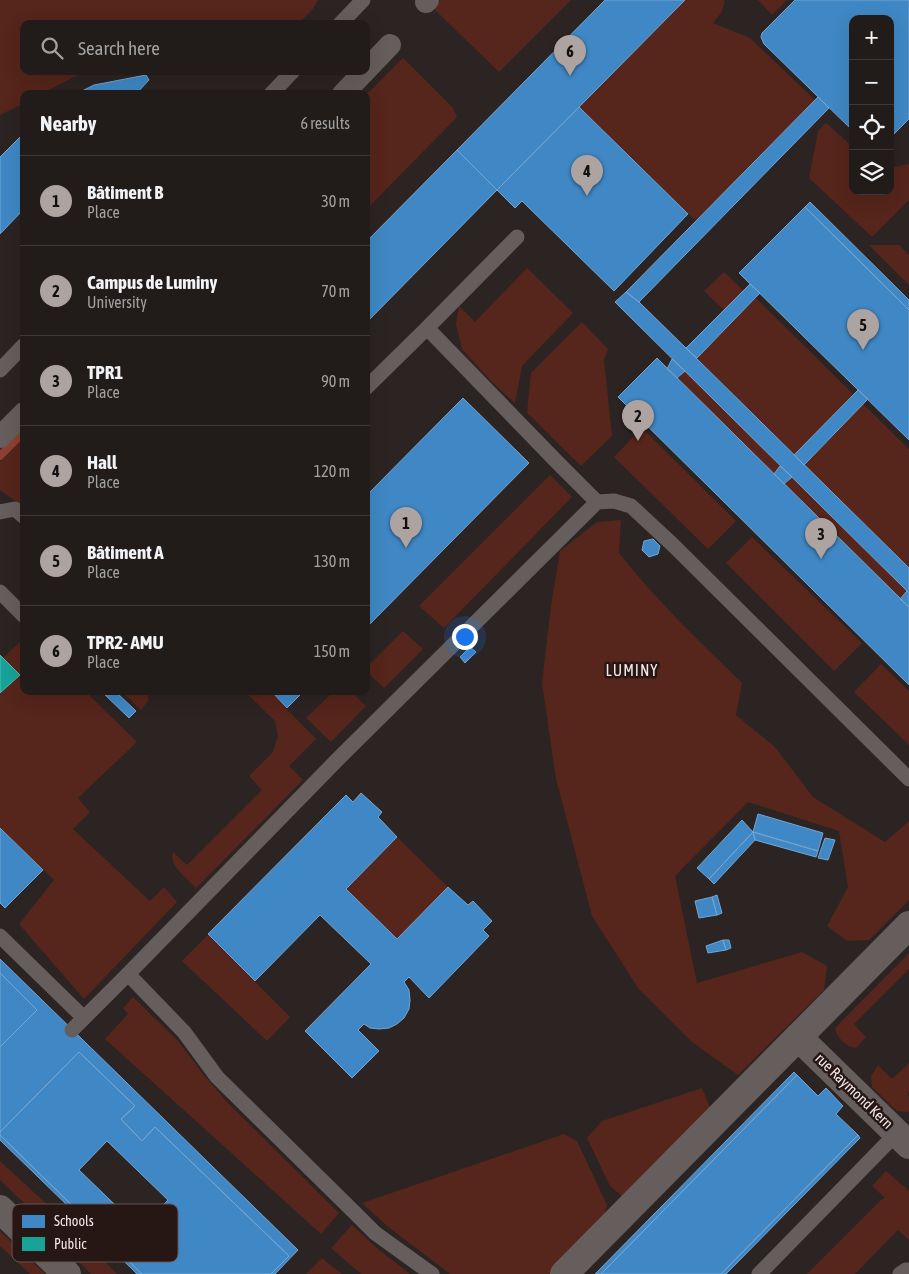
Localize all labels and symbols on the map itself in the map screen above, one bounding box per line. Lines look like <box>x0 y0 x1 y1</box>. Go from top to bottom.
pin: 6 <box>554 35 586 76</box>
pin: 4 <box>571 155 603 196</box>
pin: 5 <box>847 309 879 350</box>
pin: 2 <box>622 400 654 441</box>
pin: 1 <box>390 507 422 548</box>
pin: 3 <box>805 518 837 559</box>
your location <box>452 624 478 650</box>
district label: LUMINY <box>606 661 659 679</box>
street label: rue Raymond Kern <box>812 1049 897 1132</box>
legend <box>12 1204 178 1262</box>
text: Schools <box>54 1213 94 1229</box>
text: Public <box>54 1236 87 1252</box>

